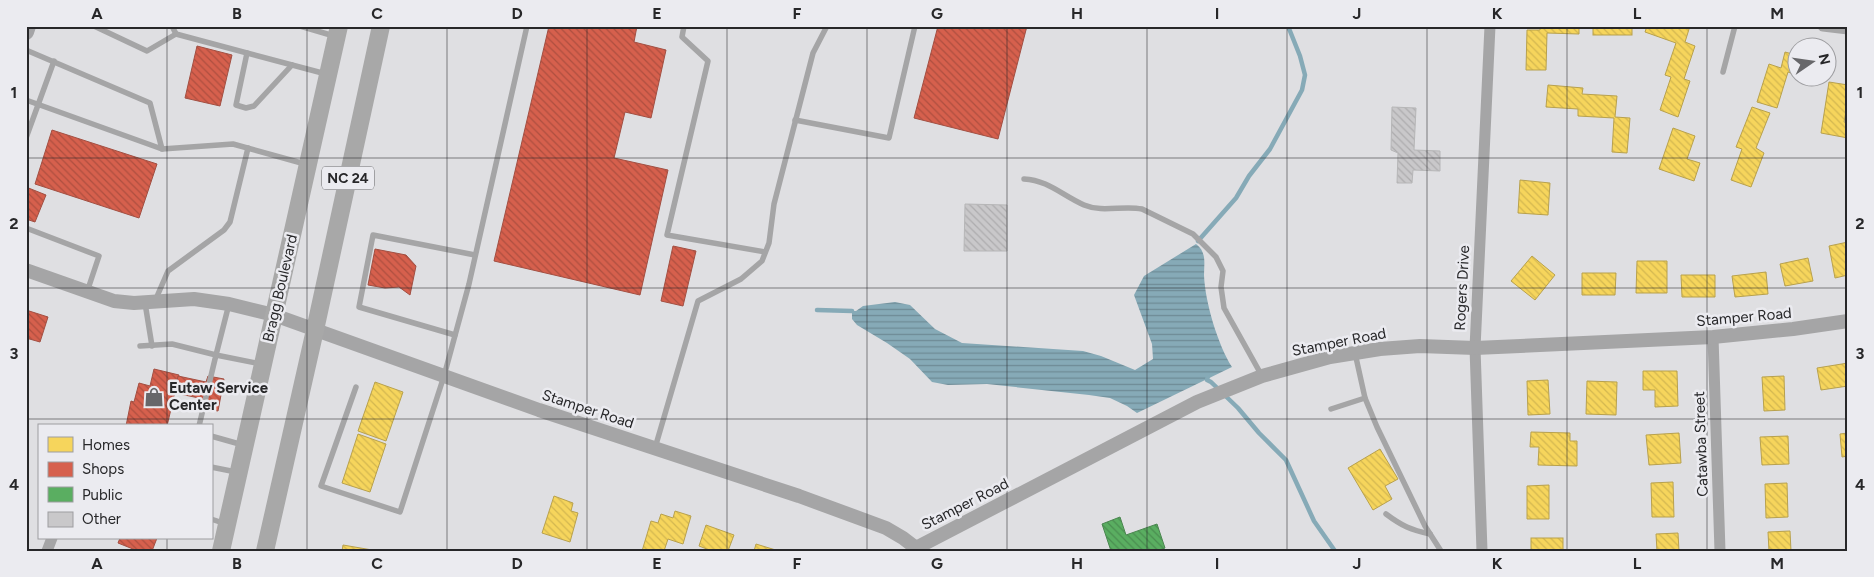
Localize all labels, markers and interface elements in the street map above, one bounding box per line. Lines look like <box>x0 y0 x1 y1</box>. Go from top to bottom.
text: A <box>91 4 103 23</box>
text: B <box>232 4 242 23</box>
text: C <box>371 4 383 23</box>
text: D <box>511 4 523 23</box>
text: E <box>652 4 662 23</box>
text: F <box>793 4 802 23</box>
text: G <box>931 4 943 23</box>
text: H <box>1071 4 1083 23</box>
text: I <box>1215 4 1219 23</box>
text: J <box>1353 4 1361 23</box>
text: K <box>1492 4 1503 23</box>
text: L <box>1633 4 1642 23</box>
text: M <box>1770 4 1784 23</box>
north arrow <box>1786 38 1836 88</box>
text: N <box>1815 52 1834 66</box>
text: 1 <box>11 83 17 102</box>
text: 1 <box>1857 83 1863 102</box>
road number: NC 24 <box>322 167 374 190</box>
text: 2 <box>9 214 19 233</box>
text: 2 <box>1855 214 1865 233</box>
street label: Bragg Boulevard <box>259 232 301 344</box>
street label: Rogers Drive <box>1451 245 1473 331</box>
street label: Stamper Road <box>1696 304 1792 330</box>
street label: Stamper Road <box>1290 324 1388 360</box>
text: 3 <box>10 344 19 363</box>
text: 3 <box>1856 344 1865 363</box>
place label: Eutaw Service Center <box>169 379 269 414</box>
shop icon: Eutaw Service Center <box>143 386 165 408</box>
street label: Stamper Road <box>540 386 636 432</box>
street label: Catawba Street <box>1690 391 1712 497</box>
legend <box>38 424 212 540</box>
text: Homes <box>82 436 130 454</box>
text: Shops <box>82 460 124 478</box>
street label: Stamper Road <box>918 474 1012 534</box>
text: 4 <box>9 475 19 494</box>
text: 4 <box>1855 475 1865 494</box>
text: Public <box>82 486 123 504</box>
text: Other <box>82 510 121 528</box>
text: A <box>91 554 103 573</box>
text: B <box>232 554 242 573</box>
text: C <box>371 554 383 573</box>
text: D <box>511 554 523 573</box>
text: E <box>652 554 662 573</box>
text: F <box>793 554 802 573</box>
text: G <box>931 554 943 573</box>
text: H <box>1071 554 1083 573</box>
text: I <box>1215 554 1219 573</box>
text: J <box>1353 554 1361 573</box>
text: K <box>1492 554 1503 573</box>
text: L <box>1633 554 1642 573</box>
text: M <box>1770 554 1784 573</box>

